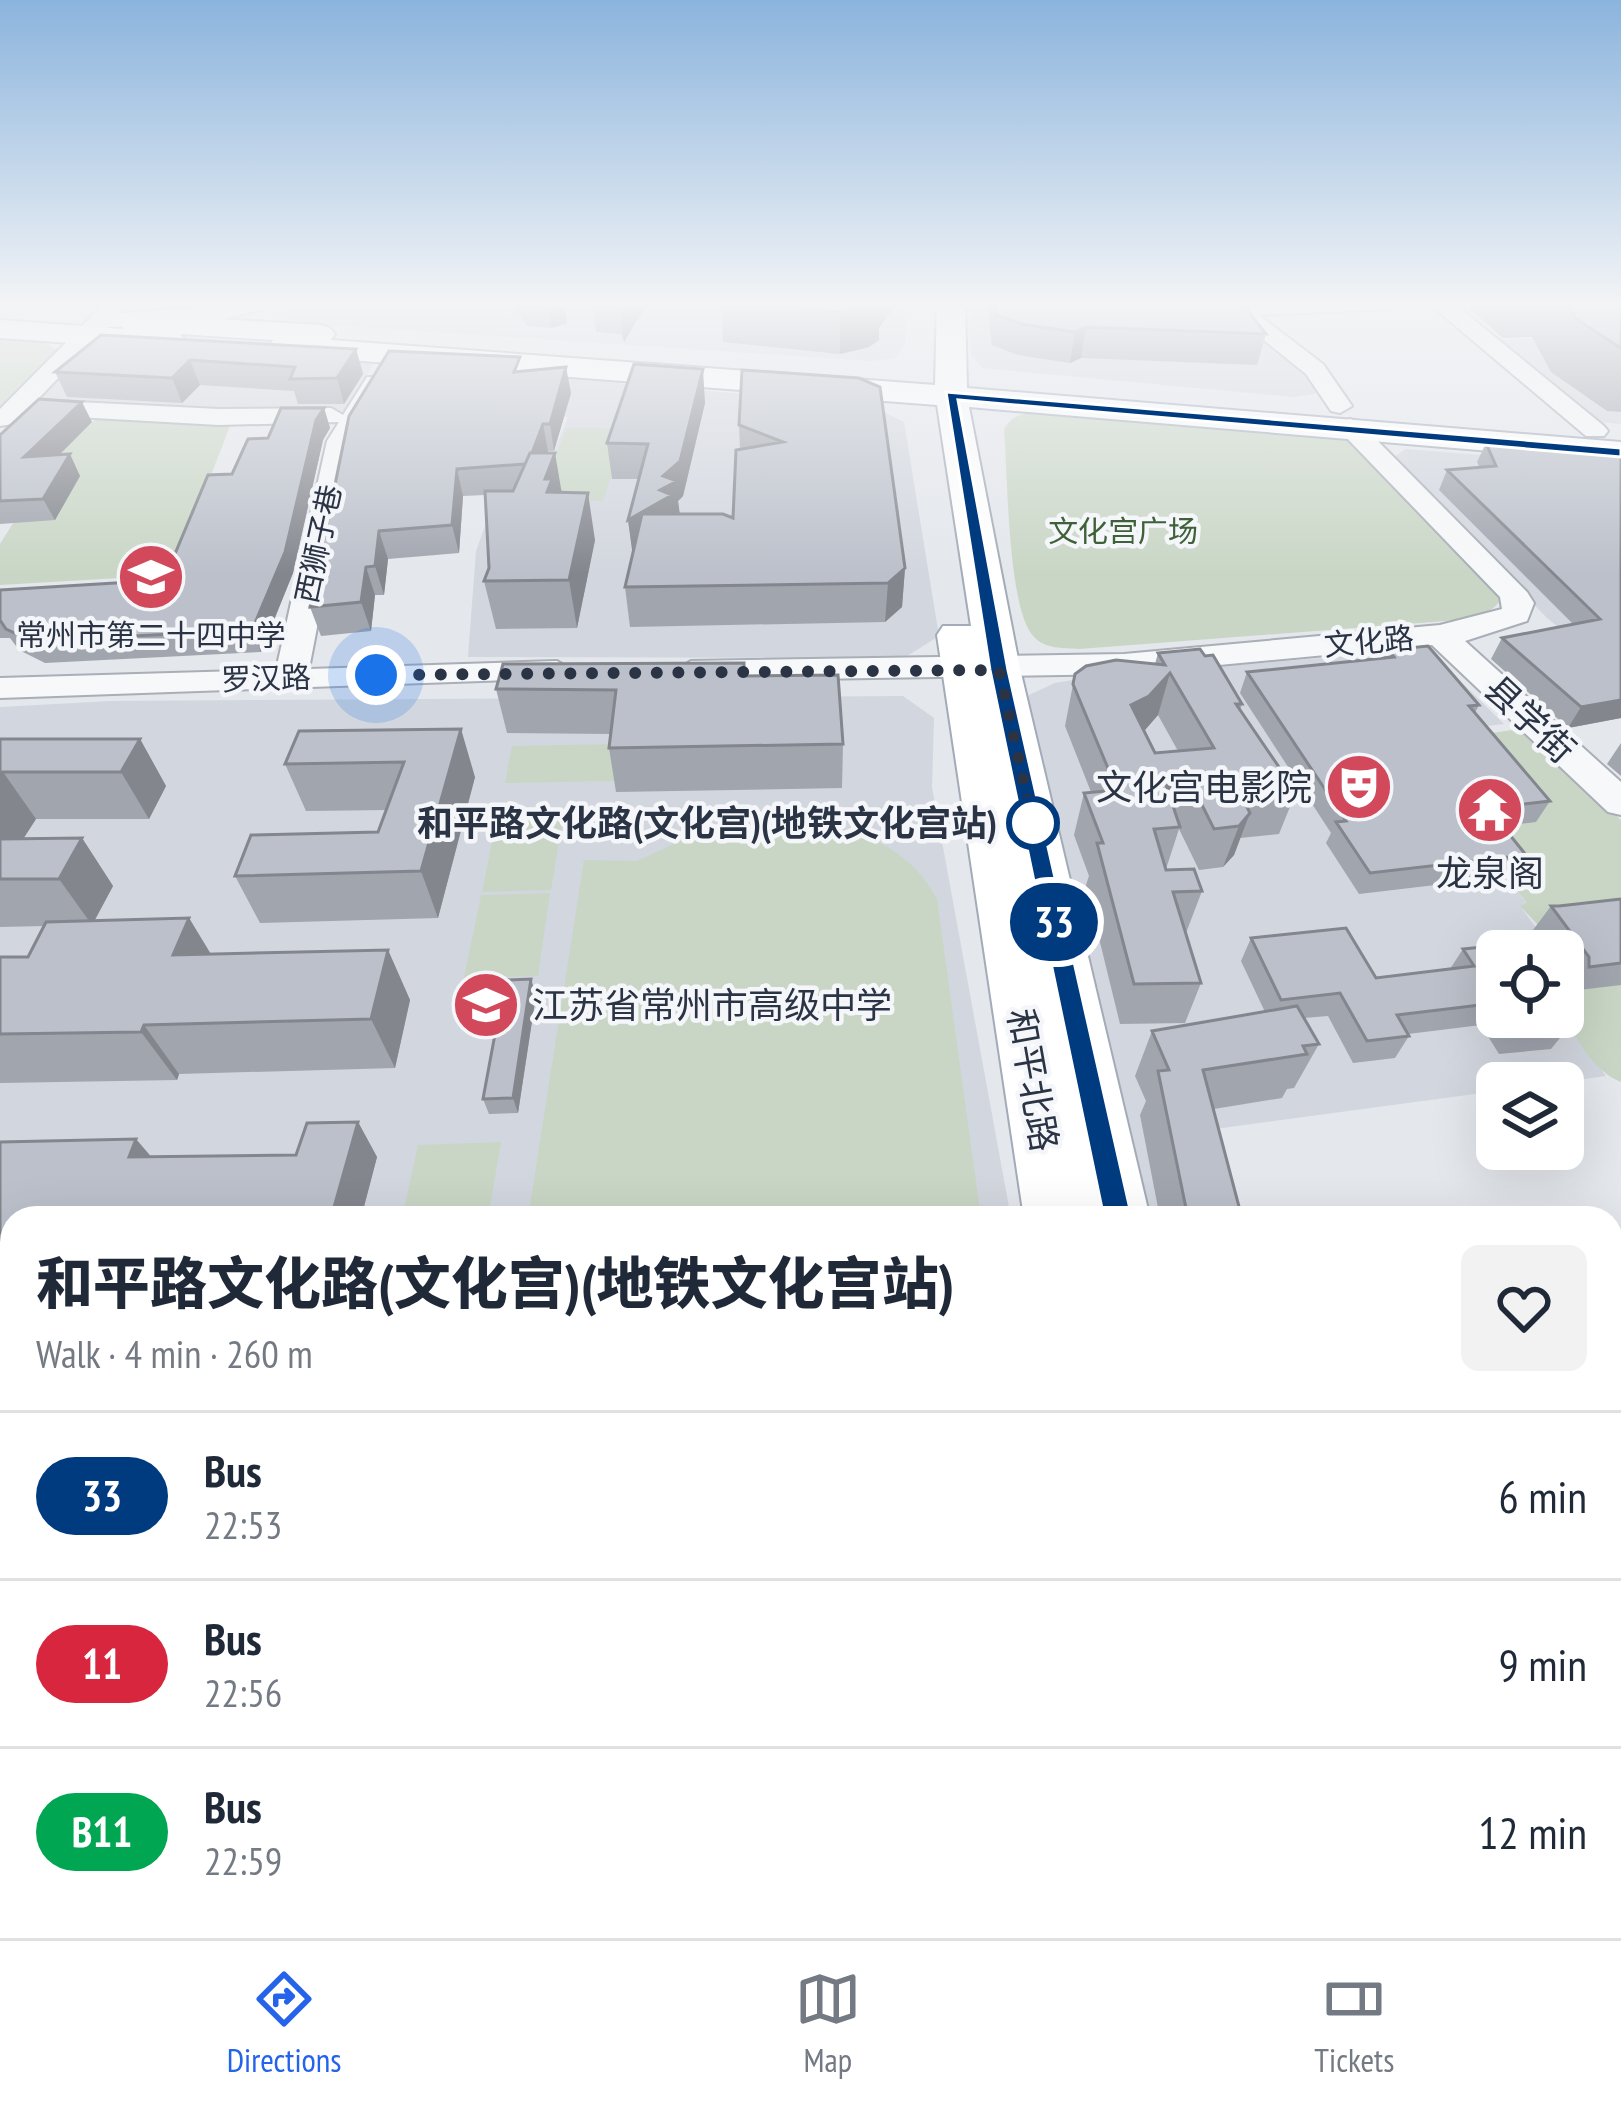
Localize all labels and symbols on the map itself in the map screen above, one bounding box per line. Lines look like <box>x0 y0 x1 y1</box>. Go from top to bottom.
street label: 西狮子巷 <box>286 481 349 606</box>
park label: 文化宫广场 <box>1048 511 1198 550</box>
school or university icon: 常州市第二十四中学 <box>116 542 186 612</box>
place label: 常州市第二十四中学 <box>16 615 286 654</box>
street label: 文化路 <box>1322 617 1415 664</box>
your location <box>346 645 406 705</box>
street label: 罗汉路 <box>220 656 312 699</box>
street label: 县学街 <box>1475 665 1586 773</box>
theatre icon: 文化宫电影院 <box>1324 752 1394 822</box>
place label: 文化宫电影院 <box>1096 763 1312 810</box>
temple icon: 龙泉阁 <box>1455 775 1525 845</box>
marker: 和平路文化路(文化宫)(地铁文化宫站) <box>1008 798 1058 848</box>
place label: 和平路文化路(文化宫)(地铁文化宫站) <box>417 799 997 846</box>
place label: 龙泉阁 <box>1436 849 1544 896</box>
line badge: 33 <box>1000 883 1108 961</box>
school or university icon: 江苏省常州市高级中学 <box>451 970 521 1040</box>
place label: 江苏省常州市高级中学 <box>532 981 892 1028</box>
street label: 和平北路 <box>998 1005 1069 1155</box>

